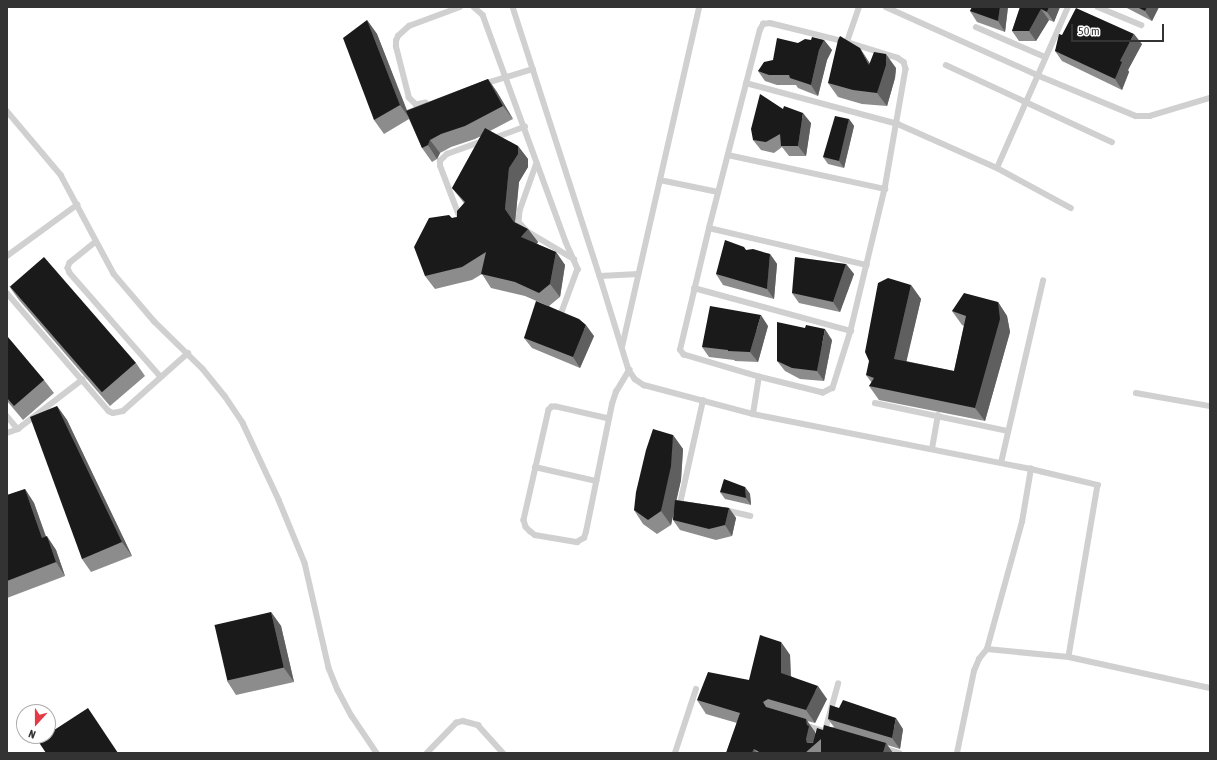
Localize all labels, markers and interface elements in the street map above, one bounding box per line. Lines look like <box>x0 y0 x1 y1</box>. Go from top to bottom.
scale bar <box>1073 16 1166 42</box>
text: 50 m <box>1078 24 1100 38</box>
north arrow <box>16 704 56 744</box>
text: N <box>27 728 37 741</box>

